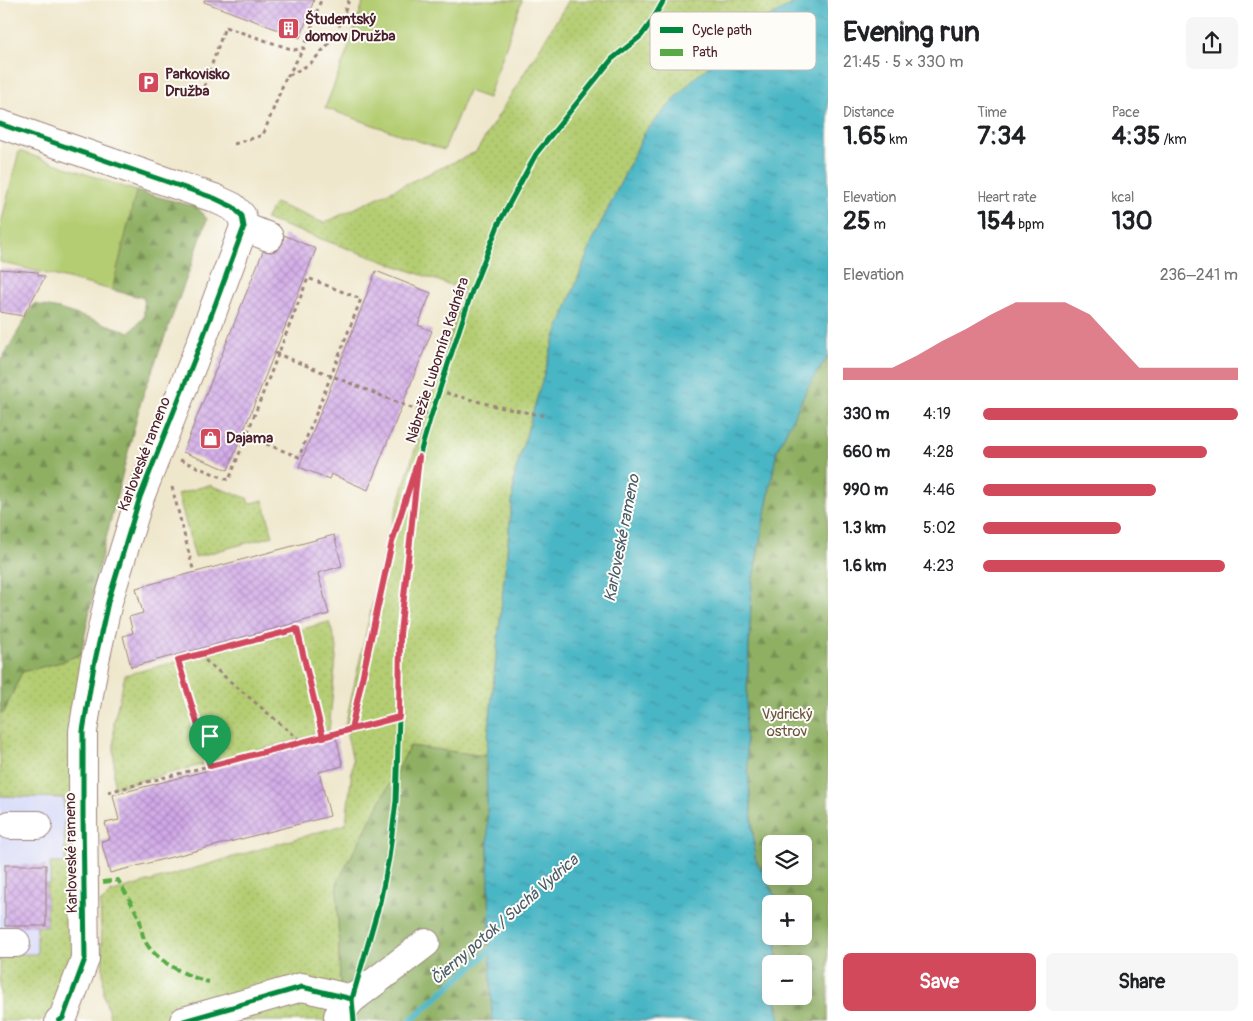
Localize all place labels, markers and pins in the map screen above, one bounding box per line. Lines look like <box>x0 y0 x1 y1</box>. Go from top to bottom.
place label: Študentský domov Družba <box>305 10 396 46</box>
building icon: Študentský domov Družba <box>277 16 301 40</box>
place label: Parkovisko Družba <box>165 65 230 101</box>
parking icon: Parkovisko Družba <box>137 71 161 95</box>
shop icon: Dajama <box>198 426 222 450</box>
place label: Dajama <box>226 429 273 448</box>
pin <box>189 715 231 766</box>

